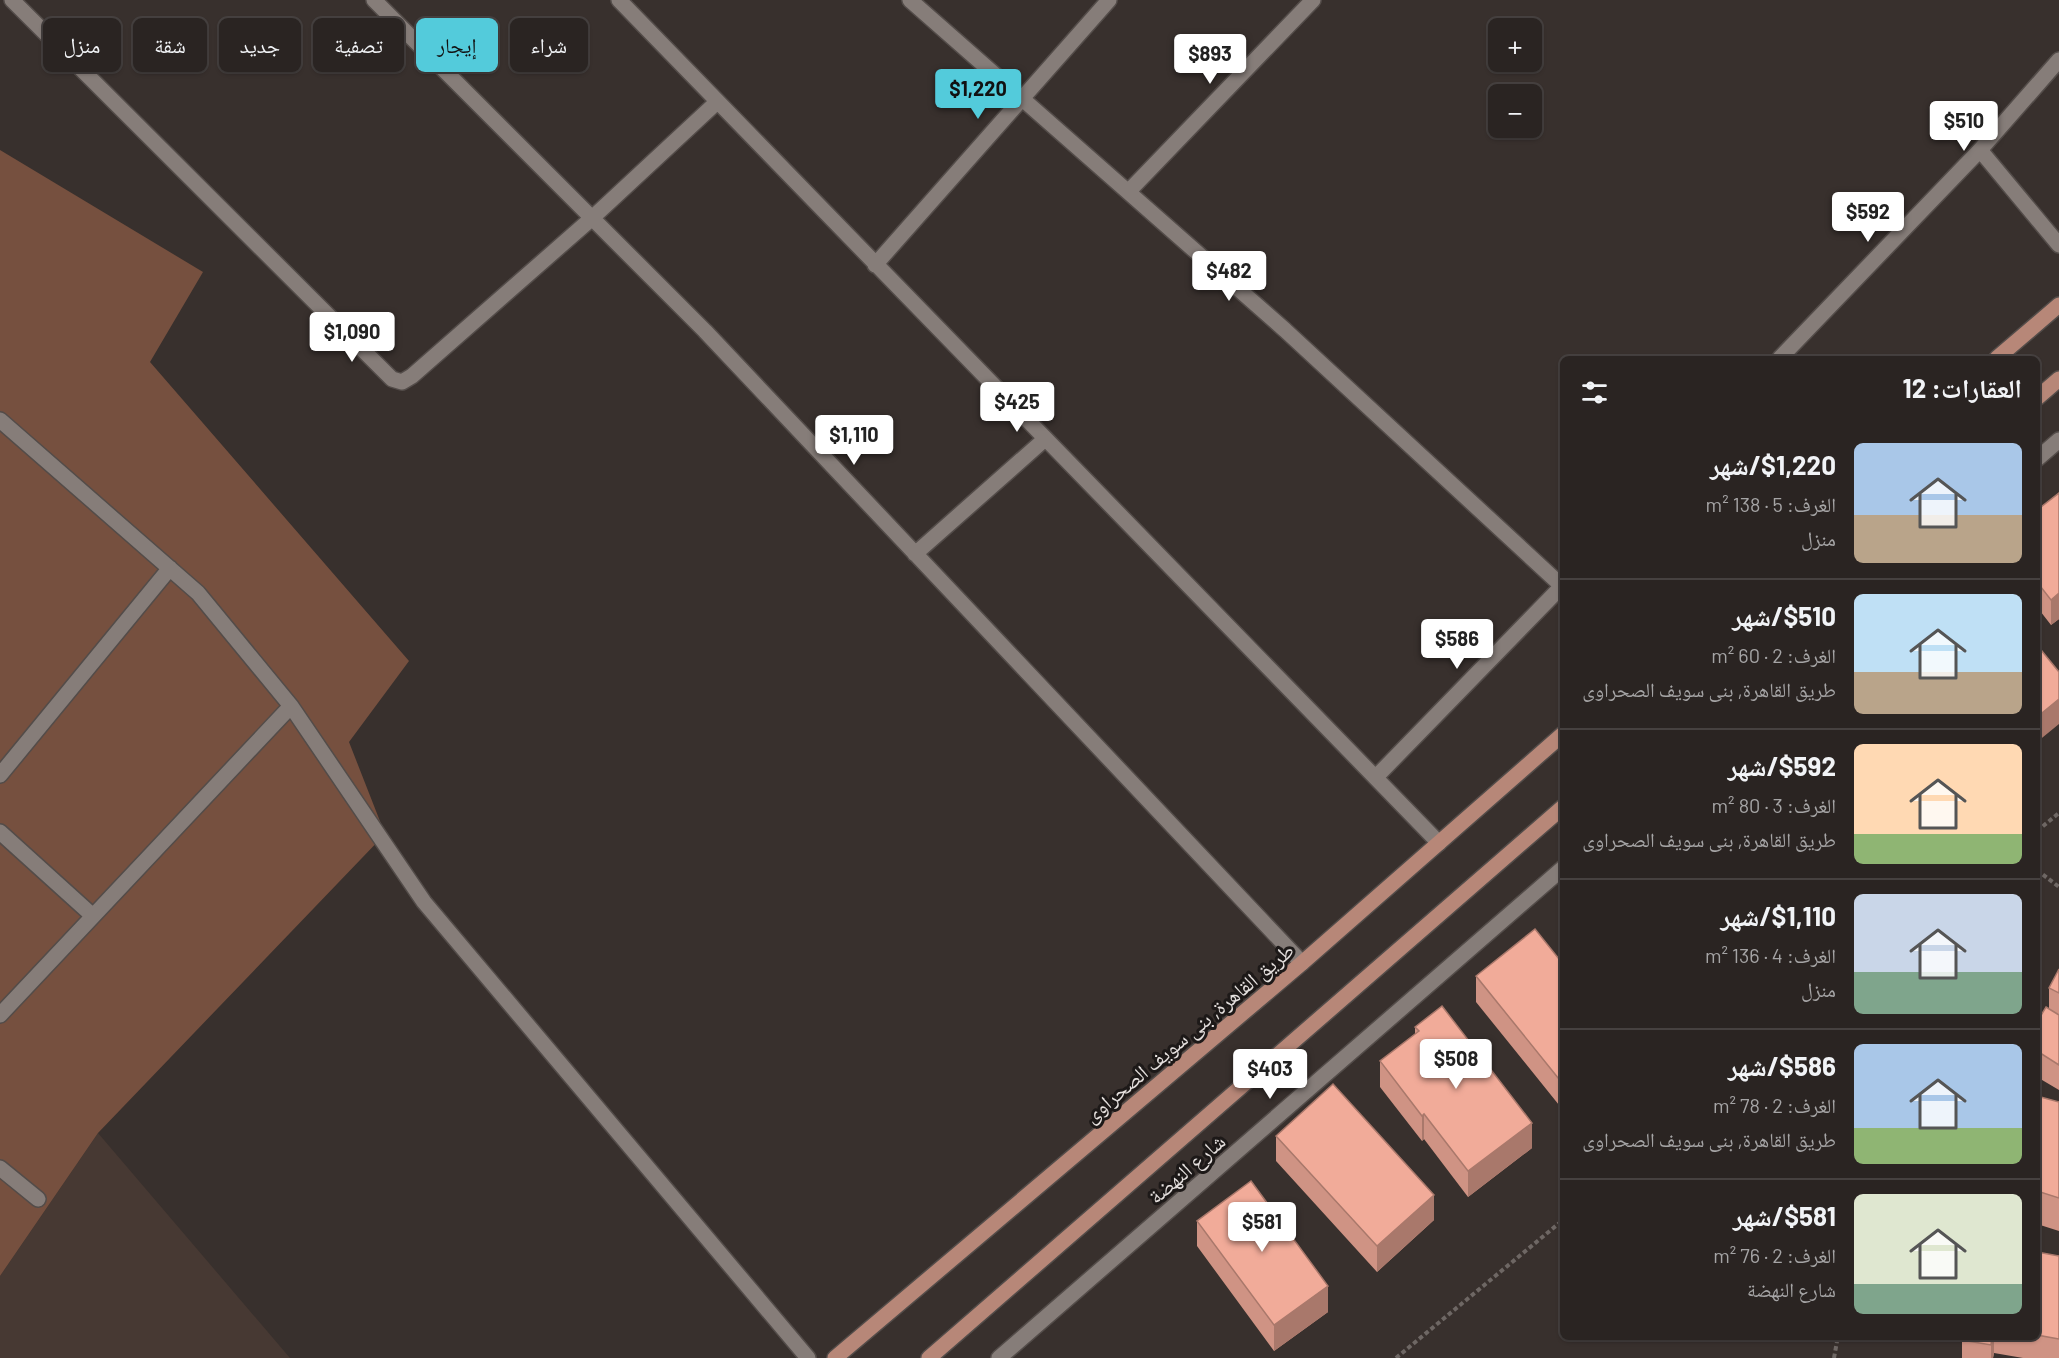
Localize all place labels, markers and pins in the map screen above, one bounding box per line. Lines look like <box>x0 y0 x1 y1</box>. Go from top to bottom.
pin: $893 <box>1174 34 1246 85</box>
pin: $1,220 <box>929 69 1027 120</box>
pin: $510 <box>1928 101 2000 152</box>
pin: $592 <box>1832 192 1904 243</box>
pin: $482 <box>1193 251 1265 302</box>
pin: $1,090 <box>303 312 401 363</box>
pin: $425 <box>981 382 1053 433</box>
pin: $1,110 <box>805 415 903 466</box>
pin: $586 <box>1421 619 1493 670</box>
pin: $508 <box>1420 1039 1492 1090</box>
pin: $403 <box>1234 1049 1306 1100</box>
pin: $581 <box>1226 1202 1298 1253</box>

